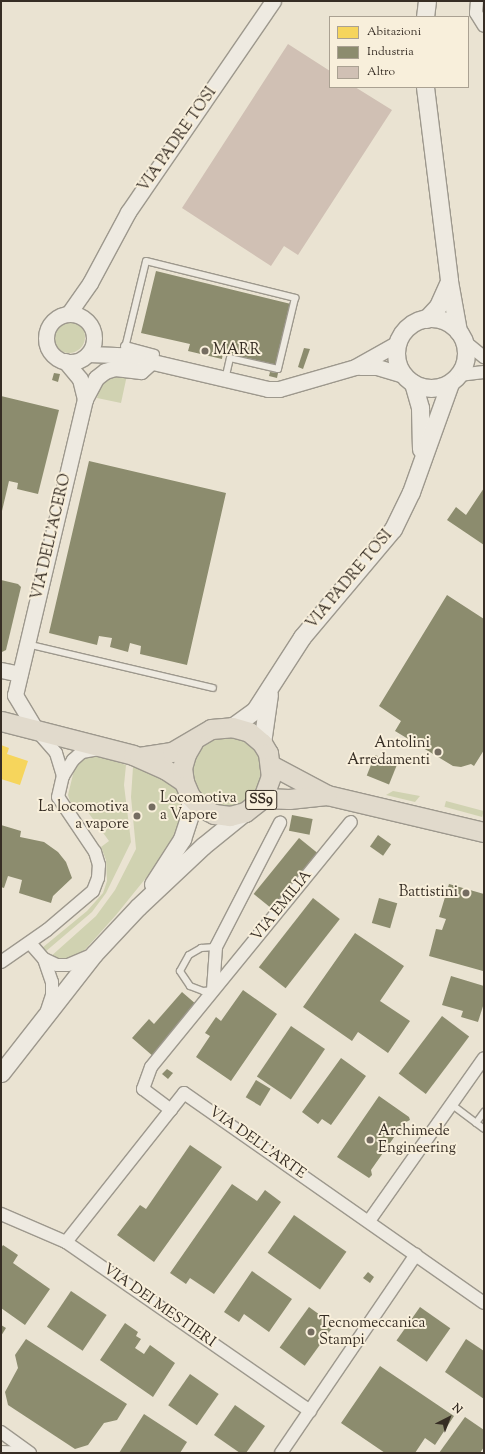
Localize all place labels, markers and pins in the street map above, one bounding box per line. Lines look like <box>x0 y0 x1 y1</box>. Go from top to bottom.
place label: MARR <box>213 342 261 360</box>
marker: MARR <box>200 346 210 356</box>
place label: Antolini Arredamenti <box>347 734 430 769</box>
marker: Antolini Arredamenti <box>433 747 443 757</box>
place label: Locomotiva a Vapore <box>160 789 237 824</box>
place label: La locomotiva a vapore <box>38 798 129 833</box>
marker: Locomotiva a Vapore <box>147 802 157 812</box>
marker: La locomotiva a vapore <box>132 811 142 821</box>
place label: Battistini <box>399 884 458 902</box>
marker: Battistini <box>461 888 471 898</box>
place label: Archimede Engineering <box>378 1122 456 1157</box>
marker: Archimede Engineering <box>365 1135 375 1145</box>
place label: Tecnomeccanica Stampi <box>319 1314 425 1349</box>
marker: Tecnomeccanica Stampi <box>306 1327 316 1337</box>

